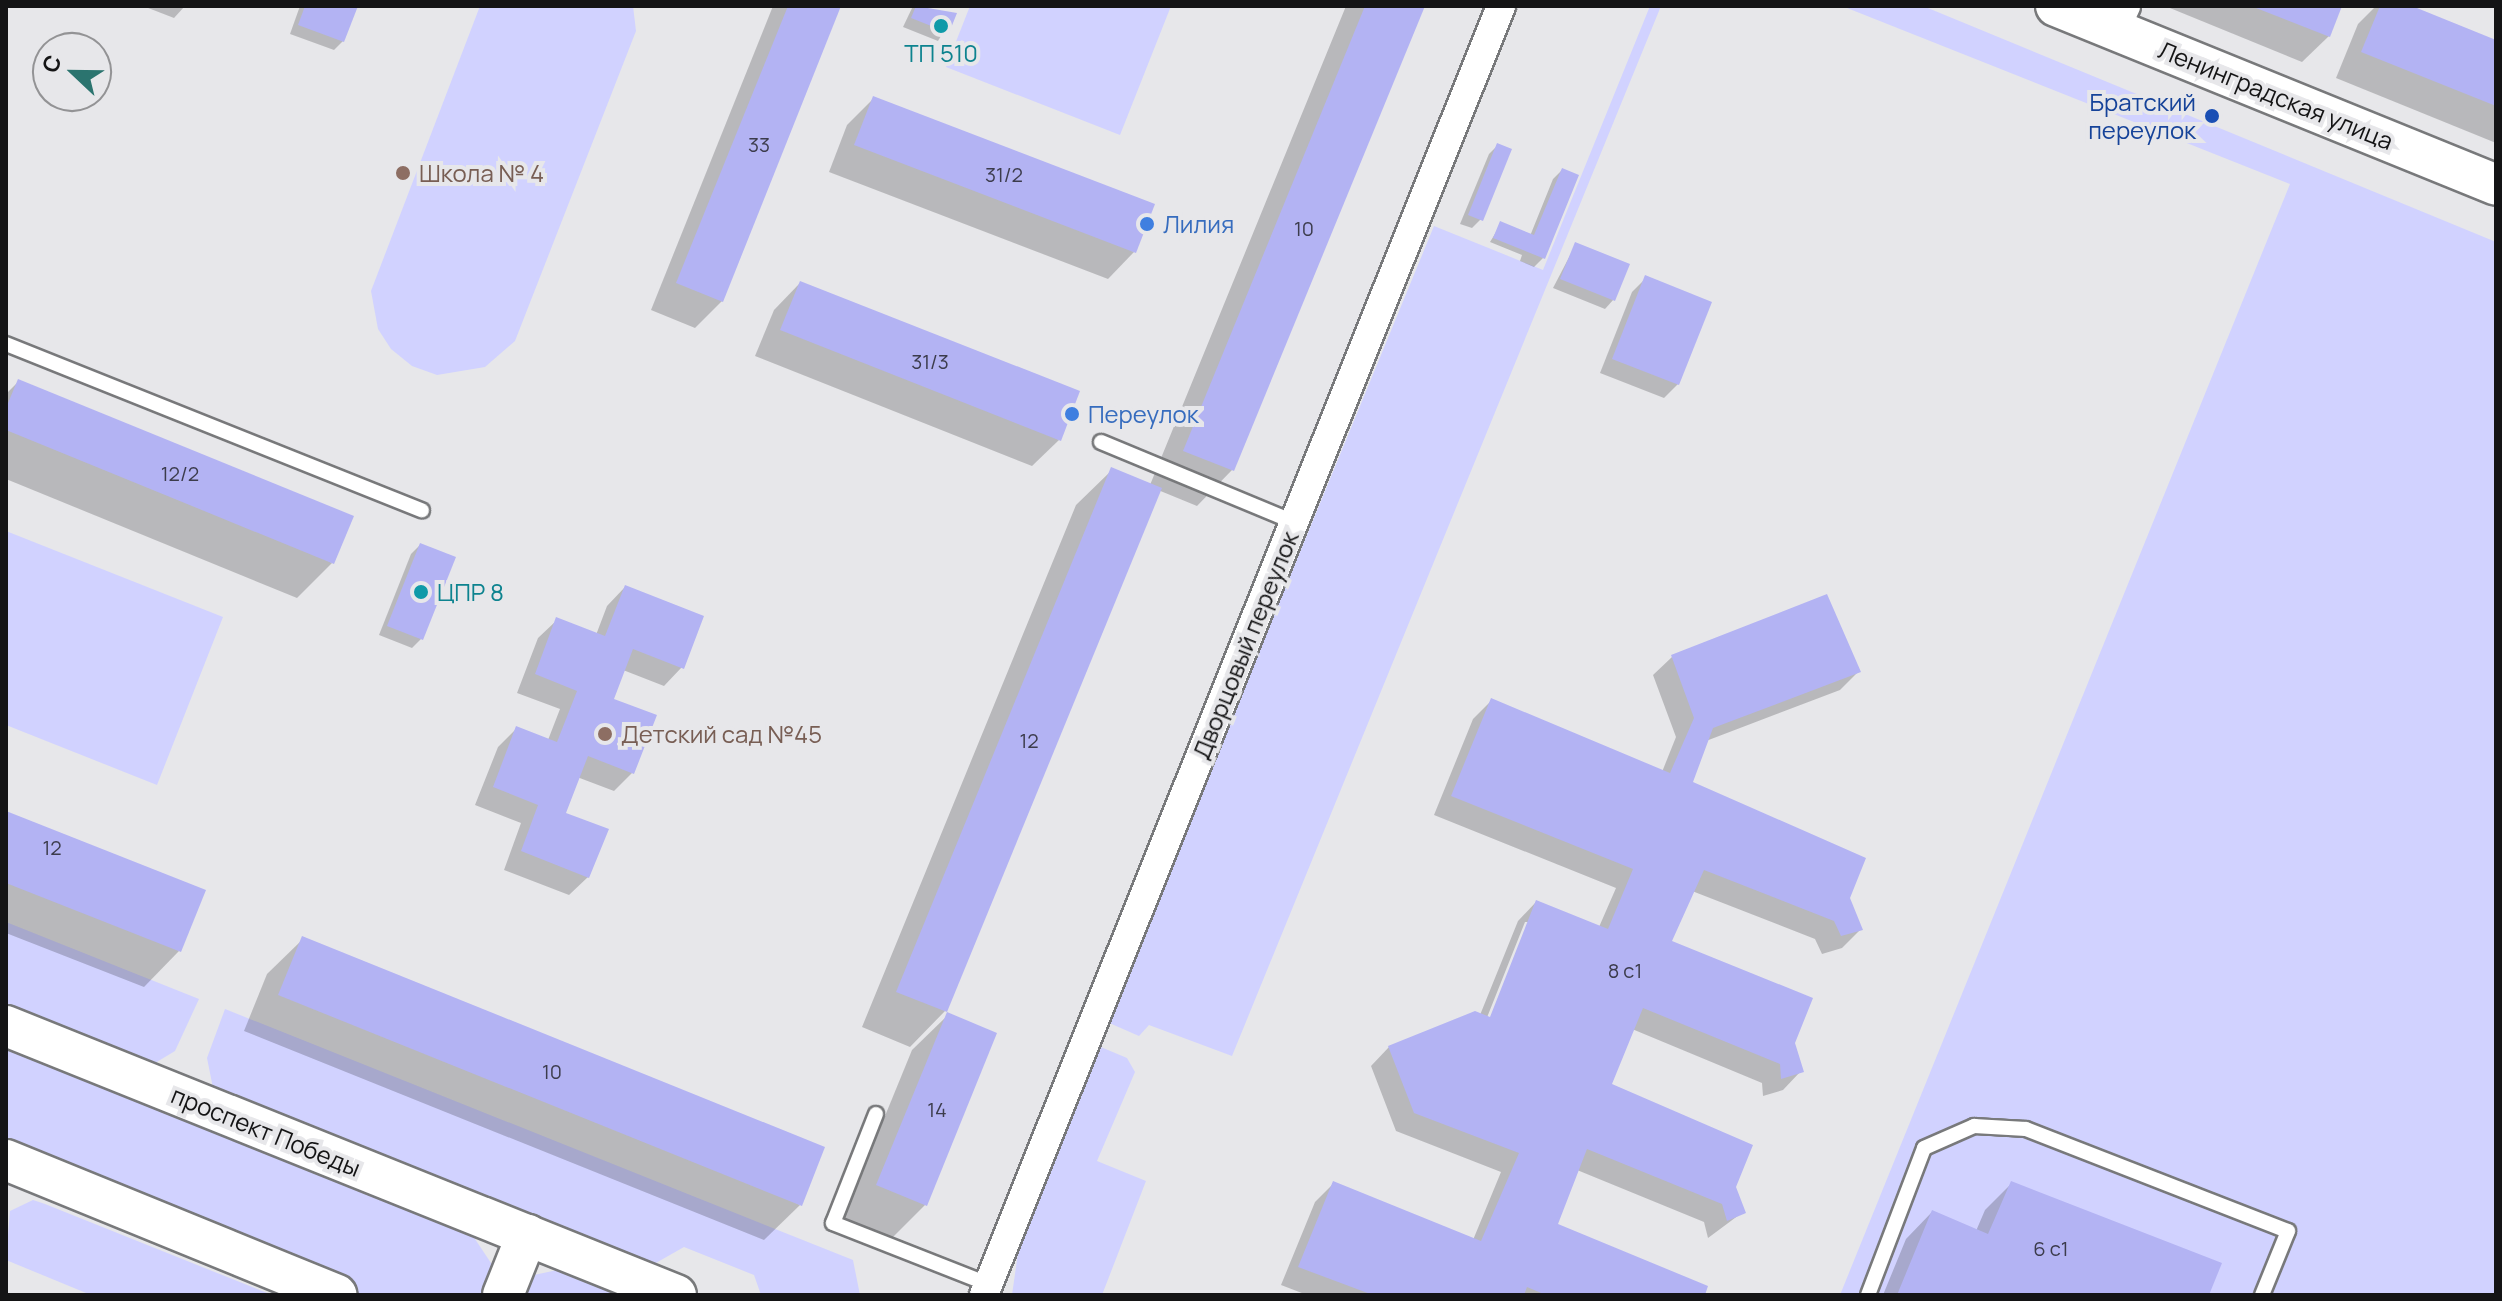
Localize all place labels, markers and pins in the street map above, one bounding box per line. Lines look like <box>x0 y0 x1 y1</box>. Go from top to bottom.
marker: ТП 510 <box>932 17 950 35</box>
place label: ТП 510 <box>904 39 978 67</box>
place label: Братский переулок <box>2088 88 2196 144</box>
marker: Братский переулок <box>2203 107 2221 125</box>
place label: Школа № 4 <box>419 159 544 187</box>
marker: Школа № 4 <box>394 164 412 182</box>
place label: Лилия <box>1163 210 1234 238</box>
marker: Лилия <box>1138 215 1156 233</box>
place label: Переулок <box>1088 400 1199 428</box>
marker: Переулок <box>1063 405 1081 423</box>
place label: ЦПР 8 <box>437 578 504 606</box>
marker: ЦПР 8 <box>412 583 430 601</box>
place label: Детский сад №45 <box>621 720 822 748</box>
marker: Детский сад №45 <box>596 725 614 743</box>

